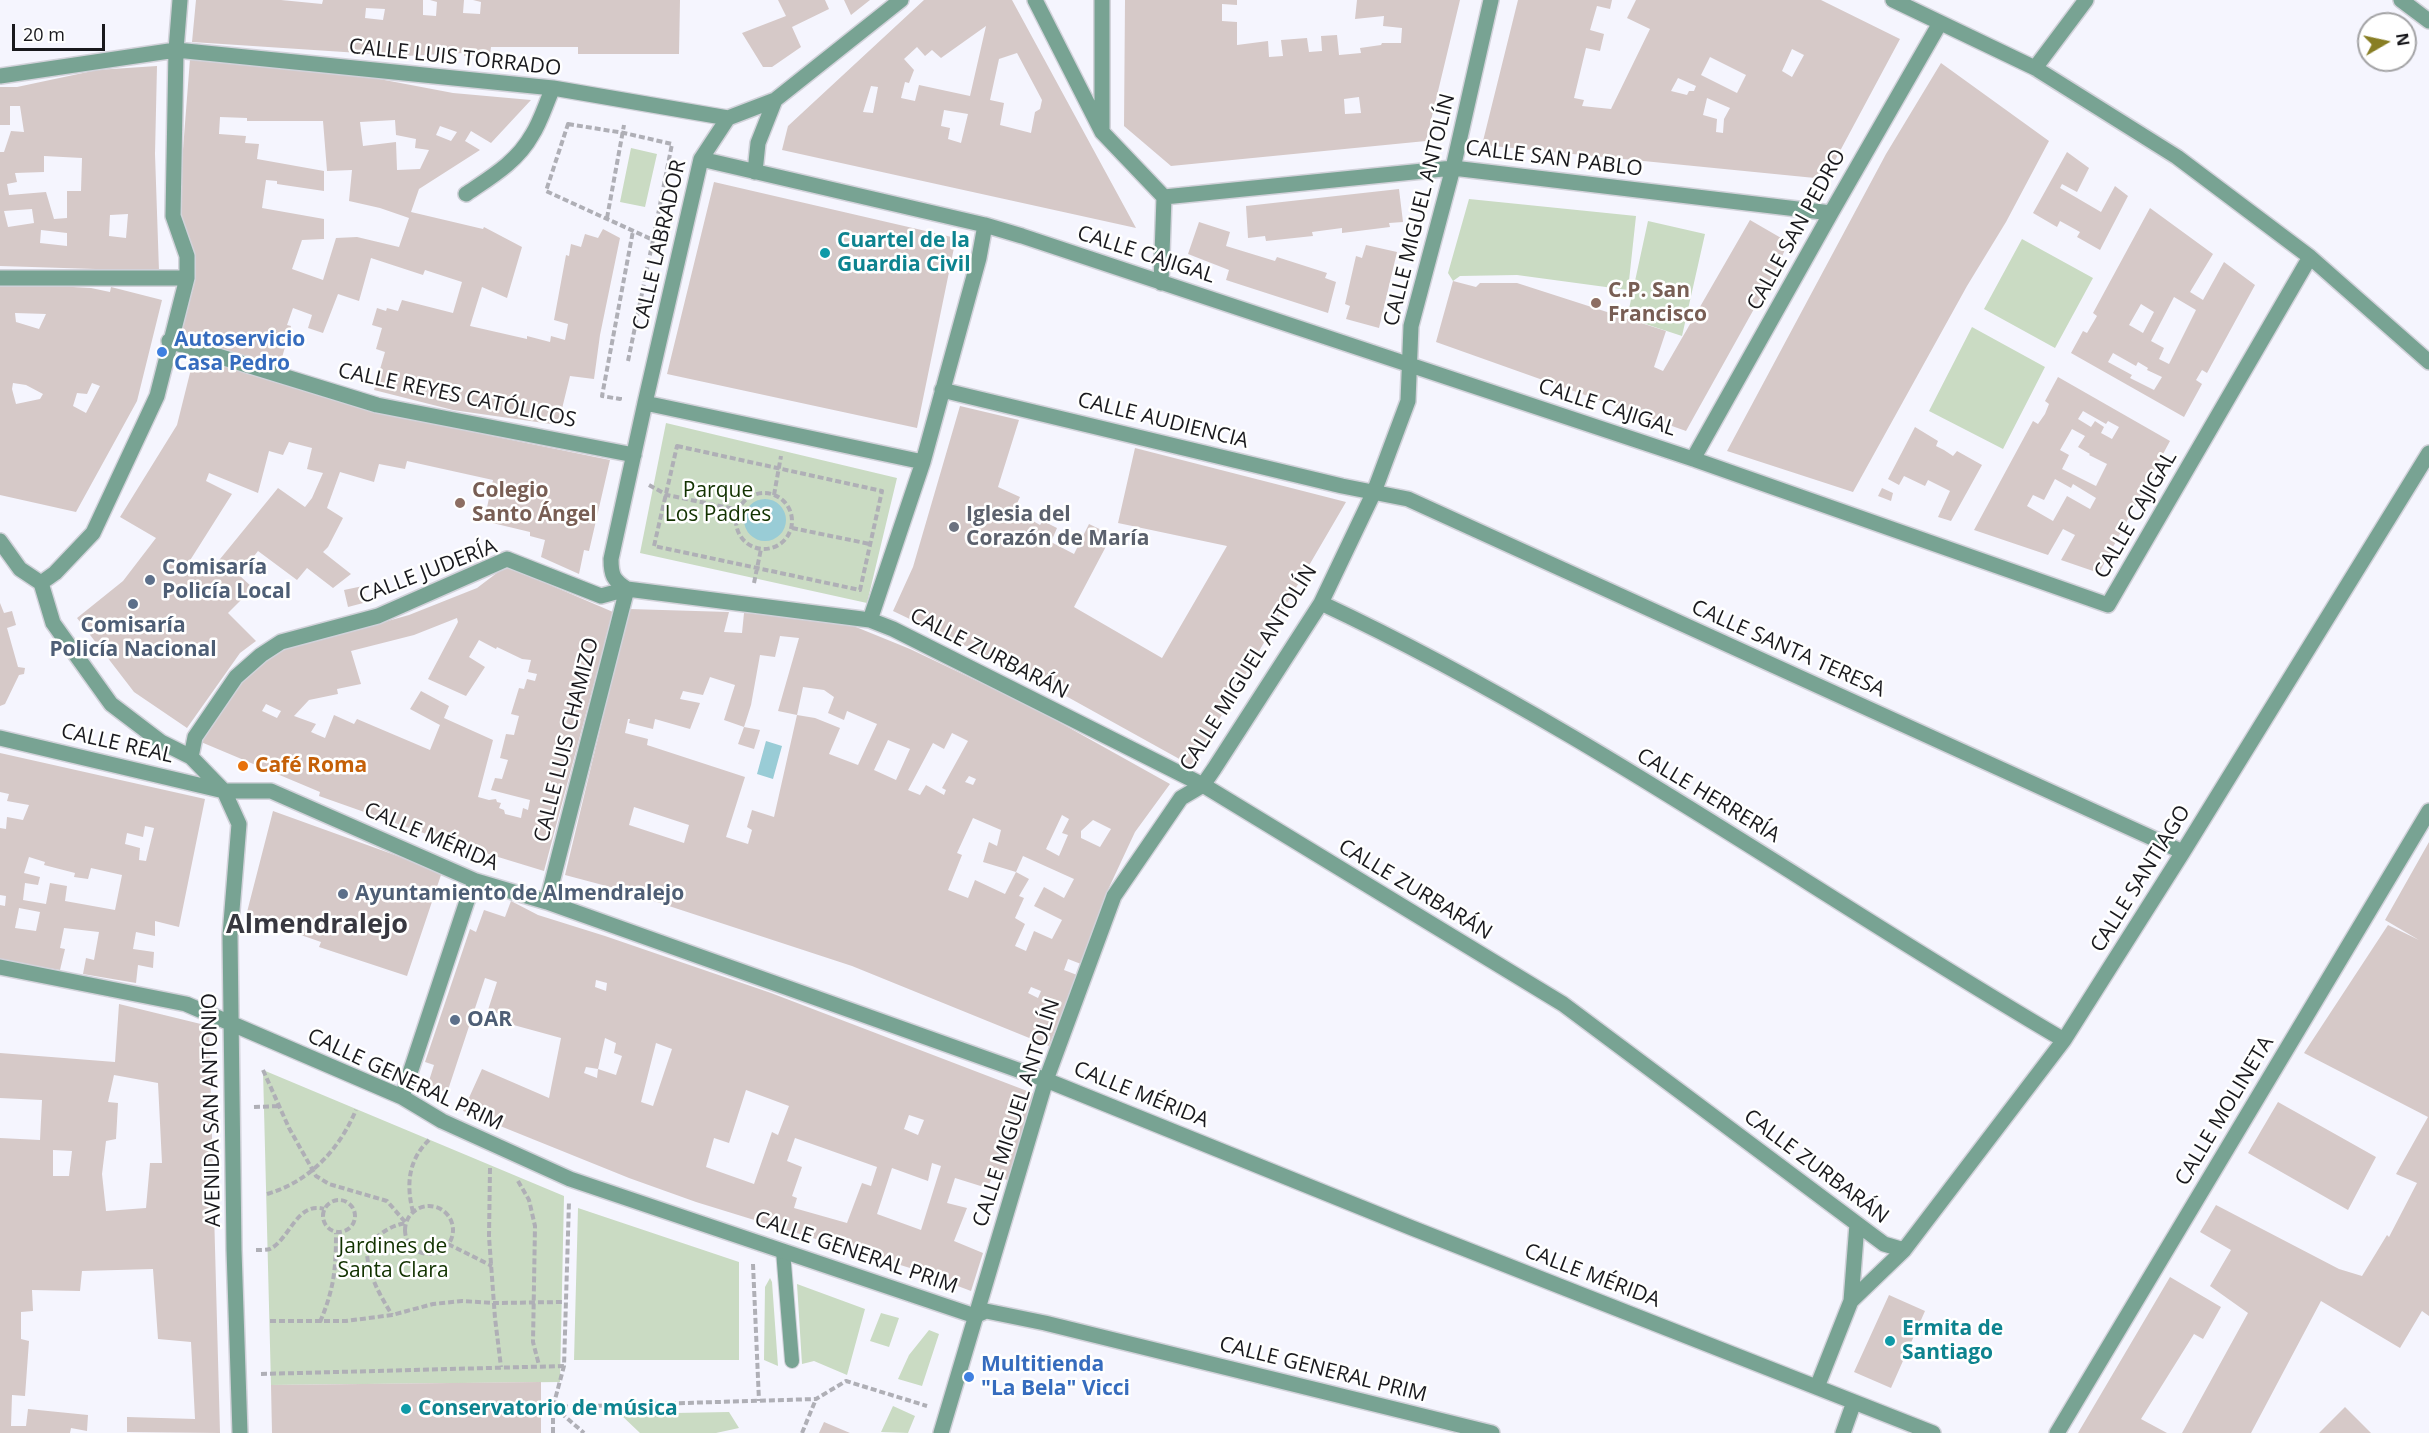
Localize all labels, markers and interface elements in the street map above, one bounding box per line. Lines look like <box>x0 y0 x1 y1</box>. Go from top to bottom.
scale bar <box>15 12 108 50</box>
north arrow <box>2357 12 2417 72</box>
text: 20 m <box>23 22 65 46</box>
text: N <box>2391 31 2415 48</box>
street label: CALLE LUIS TORRADO <box>348 34 562 82</box>
street label: CALLE MIGUEL ANTOLÍN <box>1379 91 1461 329</box>
street label: CALLE SAN PABLO <box>1464 136 1644 182</box>
street label: CALLE SAN PEDRO <box>1742 145 1852 315</box>
street label: CALLE LABRADOR <box>628 157 692 333</box>
street label: CALLE CAJIGAL <box>1074 221 1218 289</box>
place label: Cuartel de la Guardia Civil <box>837 228 971 278</box>
marker: Cuartel de la Guardia Civil <box>818 246 832 260</box>
place label: C.P. San Francisco <box>1608 278 1707 328</box>
marker: C.P. San Francisco <box>1589 296 1603 310</box>
place label: Autoservicio Casa Pedro <box>174 327 305 377</box>
marker: Autoservicio Casa Pedro <box>155 345 169 359</box>
street label: CALLE REYES CATÓLICOS <box>336 358 578 434</box>
street label: CALLE CAJIGAL <box>1535 374 1679 442</box>
street label: CALLE AUDIENCIA <box>1075 388 1251 454</box>
street label: CALLE CAJIGAL <box>2089 447 2183 583</box>
place label: Colegio Santo Ángel <box>472 478 597 528</box>
park label: Parque Los Padres <box>665 478 771 528</box>
marker: Colegio Santo Ángel <box>453 496 467 510</box>
place label: Iglesia del Corazón de María <box>966 502 1149 552</box>
marker: Iglesia del Corazón de María <box>947 520 961 534</box>
street label: CALLE JUDERÍA <box>356 534 500 610</box>
place label: Comisaría Policía Local <box>162 555 291 605</box>
street label: CALLE MIGUEL ANTOLÍN <box>1175 560 1323 776</box>
marker: Comisaría Policía Local <box>143 573 157 587</box>
street label: CALLE SANTA TERESA <box>1687 595 1889 703</box>
marker: Comisaría Policía Nacional <box>126 597 140 611</box>
street label: CALLE ZURBARÁN <box>905 603 1073 705</box>
place label: Comisaría Policía Nacional <box>49 613 217 663</box>
street label: CALLE LUIS CHAMIZO <box>529 635 605 845</box>
street label: CALLE REAL <box>58 719 176 769</box>
street label: CALLE HERRERÍA <box>1632 743 1784 849</box>
place label: Café Roma <box>255 753 367 779</box>
marker: Café Roma <box>236 759 250 773</box>
street label: CALLE MÉRIDA <box>360 797 502 877</box>
street label: CALLE SANTIAGO <box>2086 801 2196 957</box>
street label: CALLE ZURBARÁN <box>1334 834 1496 946</box>
place label: Ayuntamiento de Almendralejo <box>355 881 684 907</box>
marker: Ayuntamiento de Almendralejo <box>336 887 350 901</box>
district label: Almendralejo <box>226 909 408 941</box>
street label: AVENIDA SAN ANTONIO <box>197 993 227 1227</box>
street label: CALLE MIGUEL ANTOLÍN <box>968 996 1066 1230</box>
place label: OAR <box>467 1007 512 1033</box>
marker: OAR <box>448 1013 462 1027</box>
street label: CALLE GENERAL PRIM <box>303 1024 507 1136</box>
street label: CALLE MOLINETA <box>2170 1032 2280 1190</box>
street label: CALLE MÉRIDA <box>1070 1056 1212 1134</box>
street label: CALLE ZURBARÁN <box>1739 1104 1893 1230</box>
street label: CALLE GENERAL PRIM <box>751 1206 961 1300</box>
park label: Jardines de Santa Clara <box>337 1234 449 1284</box>
street label: CALLE MÉRIDA <box>1521 1239 1663 1313</box>
place label: Ermita de Santiago <box>1902 1316 2003 1366</box>
street label: CALLE GENERAL PRIM <box>1217 1332 1429 1408</box>
marker: Ermita de Santiago <box>1883 1334 1897 1348</box>
place label: Multitienda "La Bela" Vicci <box>981 1352 1130 1402</box>
marker: Multitienda "La Bela" Vicci <box>962 1370 976 1384</box>
place label: Conservatorio de música <box>418 1396 678 1422</box>
marker: Conservatorio de música <box>399 1402 413 1416</box>

